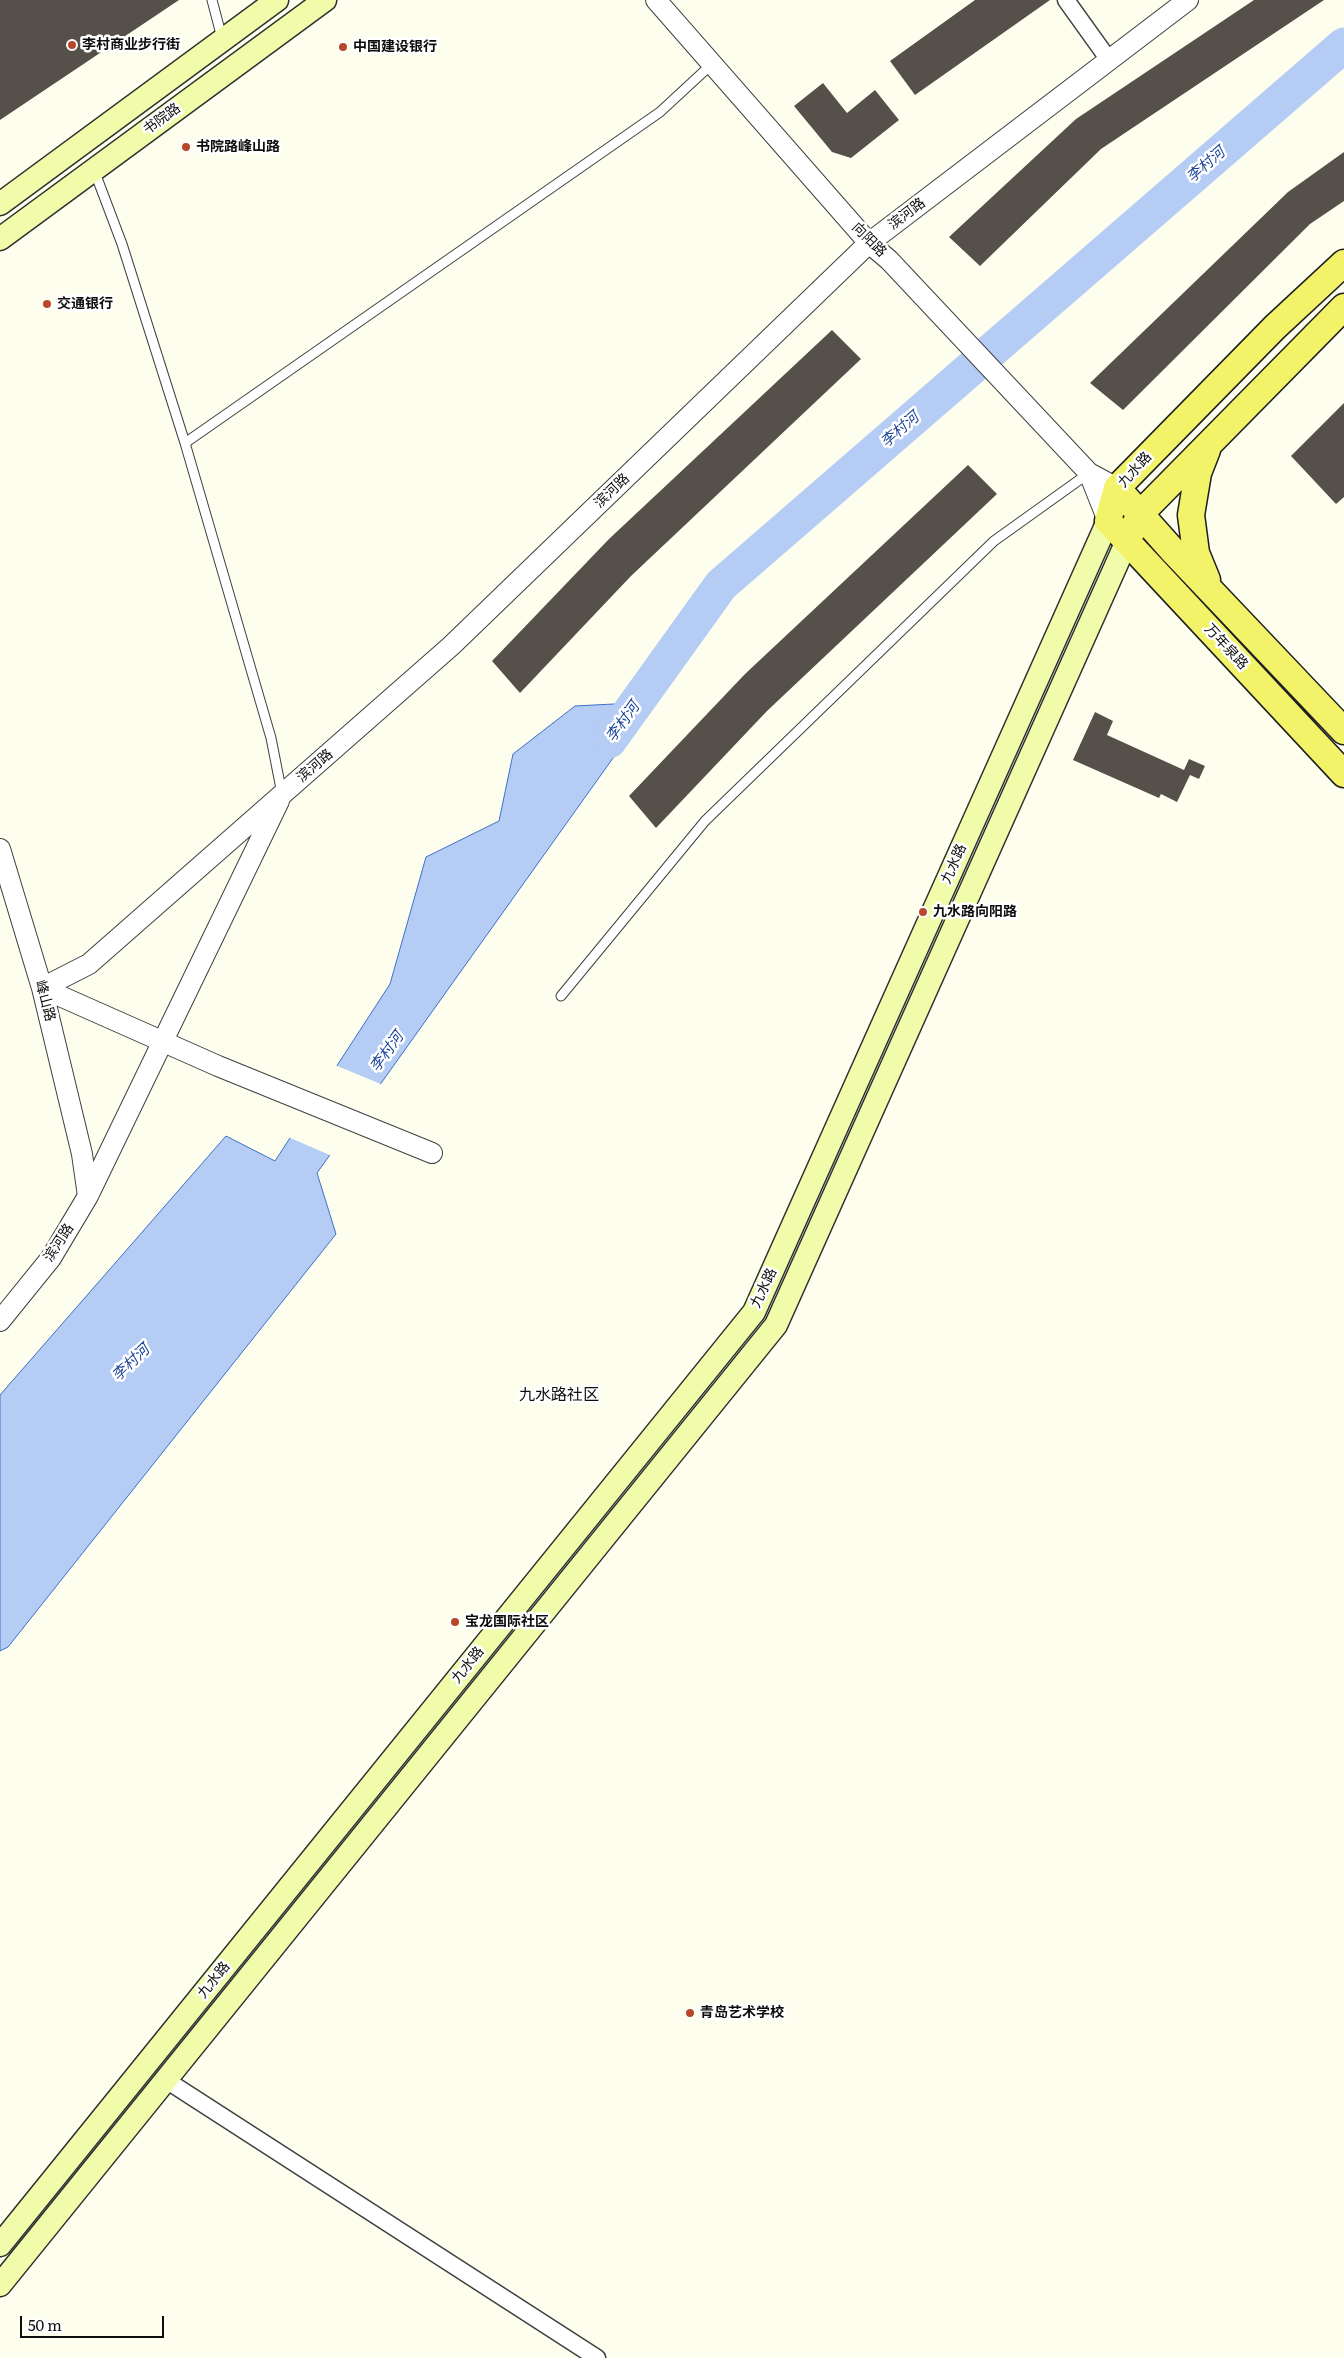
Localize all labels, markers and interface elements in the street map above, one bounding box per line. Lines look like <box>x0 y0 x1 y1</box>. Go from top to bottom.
place label: 李村商业步行街 <box>82 37 180 53</box>
marker: 李村商业步行街 <box>66 39 78 51</box>
place label: 中国建设银行 <box>353 39 437 55</box>
marker: 中国建设银行 <box>337 41 349 53</box>
street label: 书院路 <box>140 100 184 138</box>
place label: 书院路峰山路 <box>196 139 280 155</box>
marker: 书院路峰山路 <box>180 141 192 153</box>
water label: 李村河 <box>1183 143 1229 187</box>
street label: 滨河路 <box>885 195 929 233</box>
street label: 向阳路 <box>848 219 890 261</box>
place label: 交通银行 <box>57 296 113 312</box>
marker: 交通银行 <box>41 298 53 310</box>
water label: 李村河 <box>877 408 923 452</box>
street label: 九水路 <box>1115 449 1155 491</box>
street label: 滨河路 <box>591 470 633 512</box>
street label: 万年泉路 <box>1201 621 1251 673</box>
water label: 李村河 <box>602 699 644 745</box>
street label: 滨河路 <box>294 746 336 786</box>
street label: 九水路 <box>938 841 970 887</box>
place label: 九水路向阳路 <box>933 904 1017 920</box>
marker: 九水路向阳路 <box>917 906 929 918</box>
street label: 峰山路 <box>31 979 59 1023</box>
water label: 李村河 <box>366 1029 408 1075</box>
street label: 滨河路 <box>41 1221 77 1265</box>
street label: 九水路 <box>748 1265 780 1311</box>
water label: 李村河 <box>109 1341 153 1385</box>
district label: 九水路社区 <box>519 1385 599 1405</box>
place label: 宝龙国际社区 <box>465 1614 549 1630</box>
marker: 宝龙国际社区 <box>449 1616 461 1628</box>
street label: 九水路 <box>448 1643 488 1687</box>
street label: 九水路 <box>194 1958 234 2002</box>
place label: 青岛艺术学校 <box>700 2005 784 2021</box>
marker: 青岛艺术学校 <box>684 2007 696 2019</box>
scale bar <box>22 2306 166 2338</box>
text: 50 m <box>28 2313 62 2336</box>

